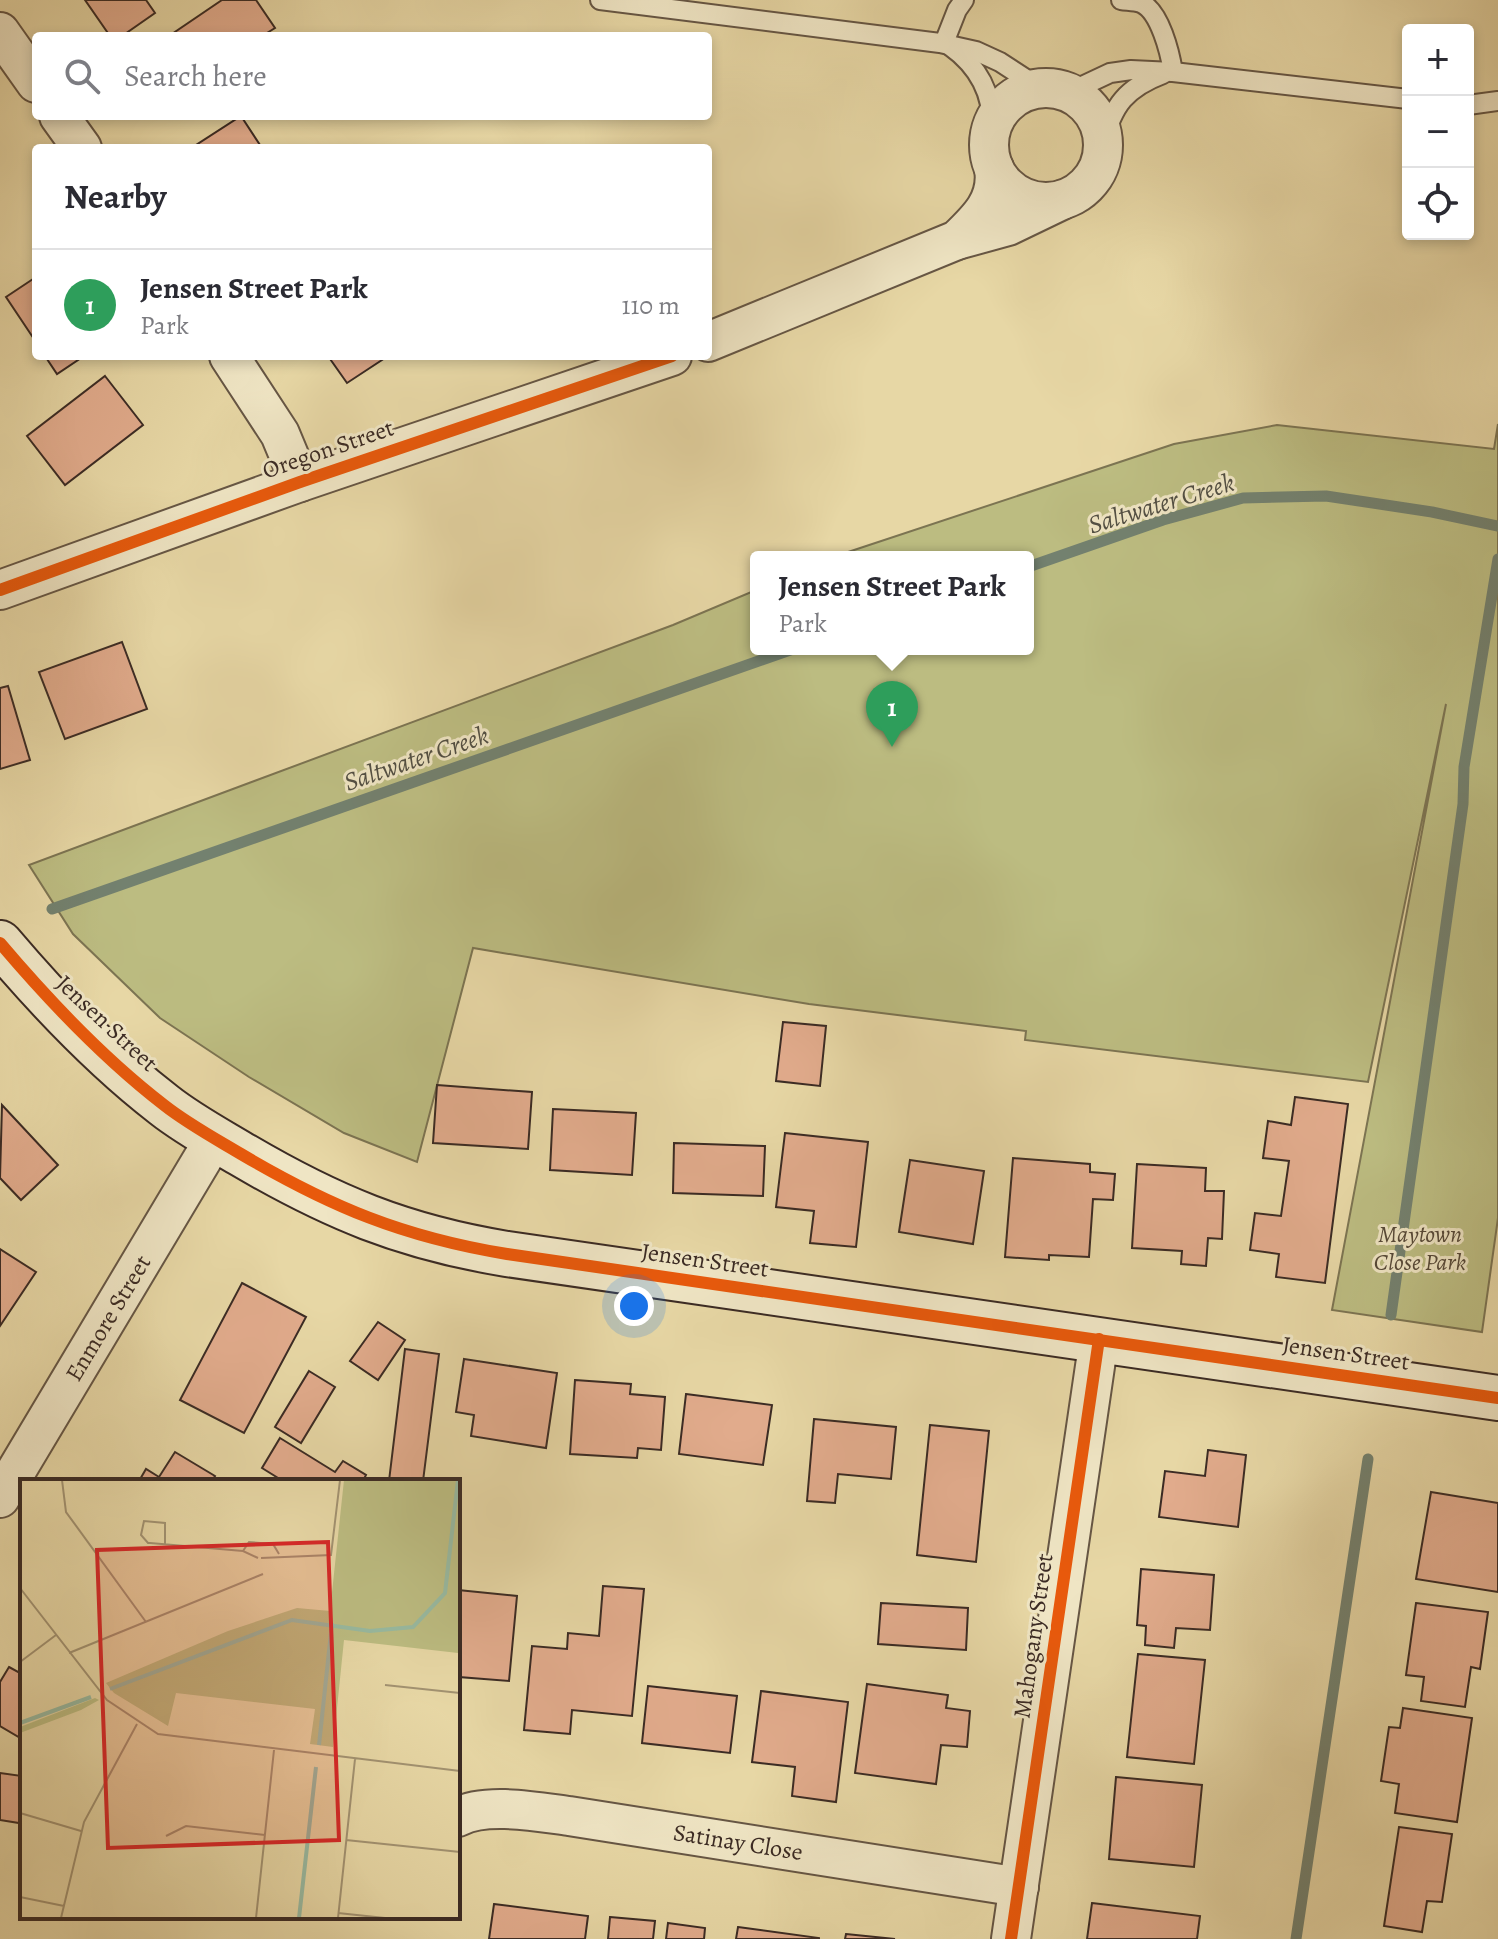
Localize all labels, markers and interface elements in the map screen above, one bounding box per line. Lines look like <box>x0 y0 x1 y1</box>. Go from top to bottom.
map controls <box>1402 24 1474 240</box>
button: + <box>1402 24 1474 96</box>
search box <box>32 32 712 120</box>
icon: search <box>60 54 104 98</box>
text: Search here <box>124 56 267 96</box>
button: − <box>1402 96 1474 168</box>
button: locate <box>1402 168 1474 240</box>
text: Nearby <box>64 173 167 220</box>
text: Jensen Street Park <box>140 268 368 308</box>
text: 1 <box>85 288 95 323</box>
text: 110 m <box>622 288 680 323</box>
text: Park <box>140 308 189 343</box>
street label: Oregon Street <box>258 412 398 486</box>
water label: Saltwater Creek <box>1084 465 1238 542</box>
popup <box>750 551 1034 655</box>
text: Jensen Street Park <box>778 566 1006 606</box>
text: Park <box>778 606 827 641</box>
pin: 1 <box>866 681 918 747</box>
water label: Saltwater Creek <box>339 717 493 800</box>
street label: Jensen Street <box>49 968 165 1078</box>
park label: Maytown Close Park <box>1374 1218 1467 1278</box>
street label: Jensen Street <box>639 1235 771 1285</box>
street label: Enmore Street <box>58 1249 158 1387</box>
your location <box>614 1286 654 1326</box>
street label: Jensen Street <box>1280 1328 1412 1378</box>
inset map <box>20 1479 460 1919</box>
street label: Mahogany Street <box>1006 1551 1060 1720</box>
street label: Satinay Close <box>671 1816 805 1868</box>

